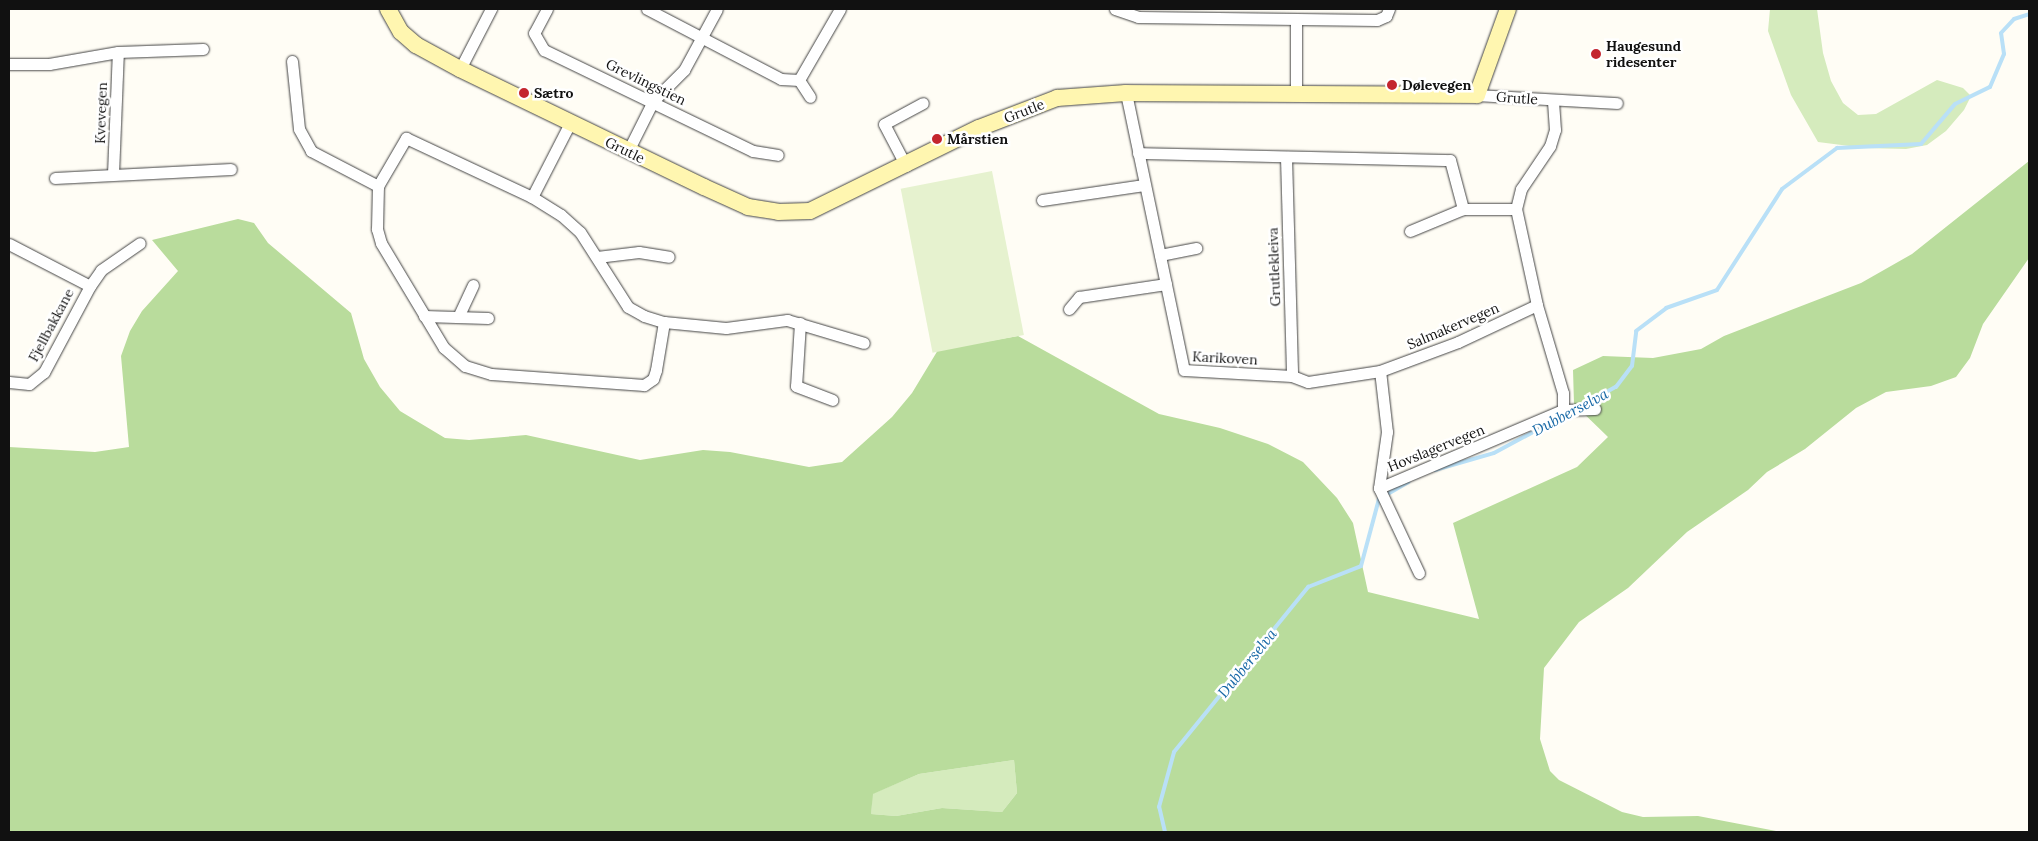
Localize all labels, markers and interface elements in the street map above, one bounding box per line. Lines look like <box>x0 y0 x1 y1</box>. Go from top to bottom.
place label: Haugesund ridesenter <box>1606 38 1681 70</box>
marker: Haugesund ridesenter <box>1590 48 1602 60</box>
street label: Grevlingstien <box>603 55 689 109</box>
place label: Dølevegen <box>1402 77 1471 93</box>
marker: Dølevegen <box>1386 79 1398 91</box>
street label: Kvevegen <box>92 82 110 144</box>
place label: Sætro <box>534 85 573 101</box>
marker: Sætro <box>518 87 530 99</box>
street label: Grutle <box>1496 88 1538 108</box>
street label: Grutle <box>1001 96 1047 126</box>
place label: Mårstien <box>947 131 1008 147</box>
street label: Grutle <box>602 133 648 167</box>
marker: Mårstien <box>931 133 943 145</box>
street label: Grutlekleiva <box>1264 227 1284 307</box>
street label: Fjellbakkane <box>25 286 77 364</box>
street label: Salmakervegen <box>1405 299 1501 353</box>
street label: Karikoven <box>1192 348 1258 368</box>
water label: Dubberselva <box>1529 385 1611 439</box>
street label: Hovslagervegen <box>1385 421 1487 475</box>
water label: Dubberselva <box>1214 625 1280 701</box>

